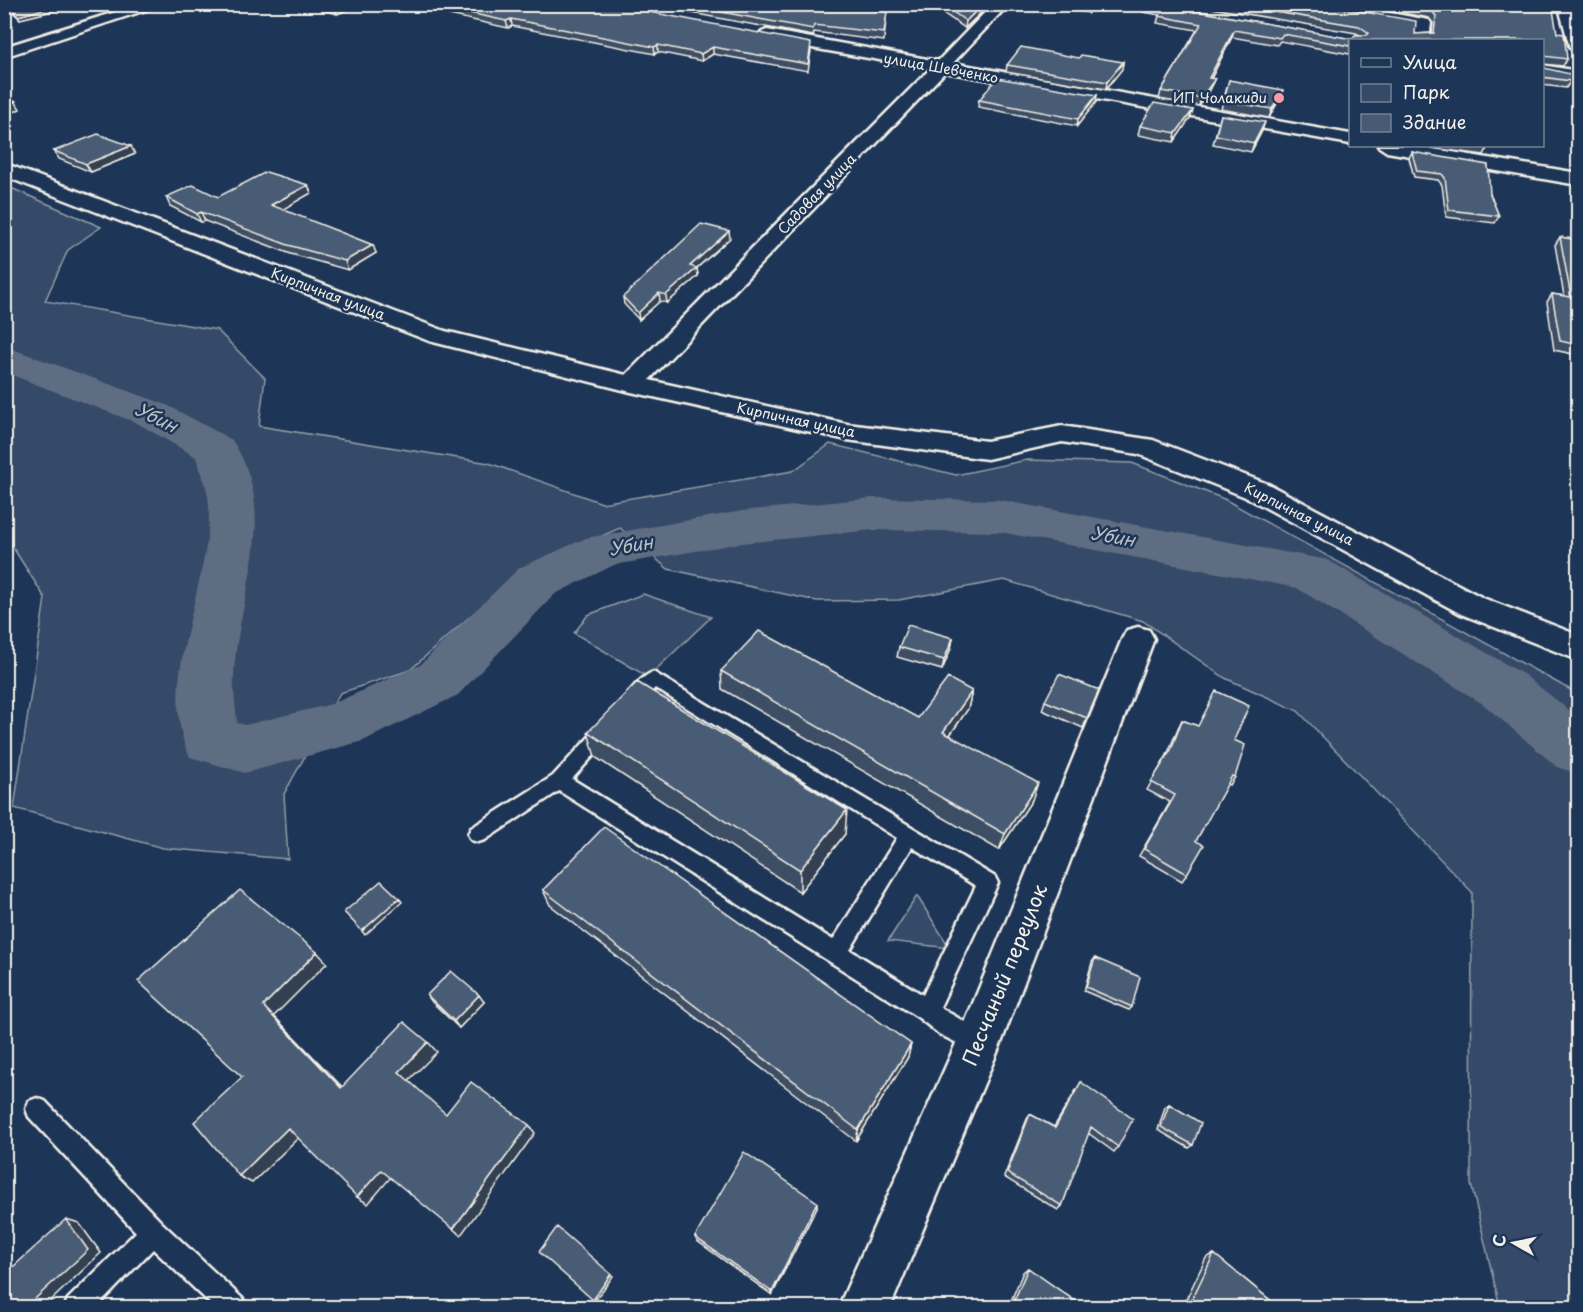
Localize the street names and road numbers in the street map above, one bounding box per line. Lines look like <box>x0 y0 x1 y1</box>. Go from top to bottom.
street label: улица Шевченко <box>882 47 1000 88</box>
street label: Садовая улица <box>772 148 861 239</box>
street label: Кирпичная улица <box>268 262 388 325</box>
street label: Кирпичная улица <box>735 397 857 442</box>
street label: Кирпичная улица <box>1241 477 1358 550</box>
street label: Песчаный переулок <box>954 879 1054 1070</box>

